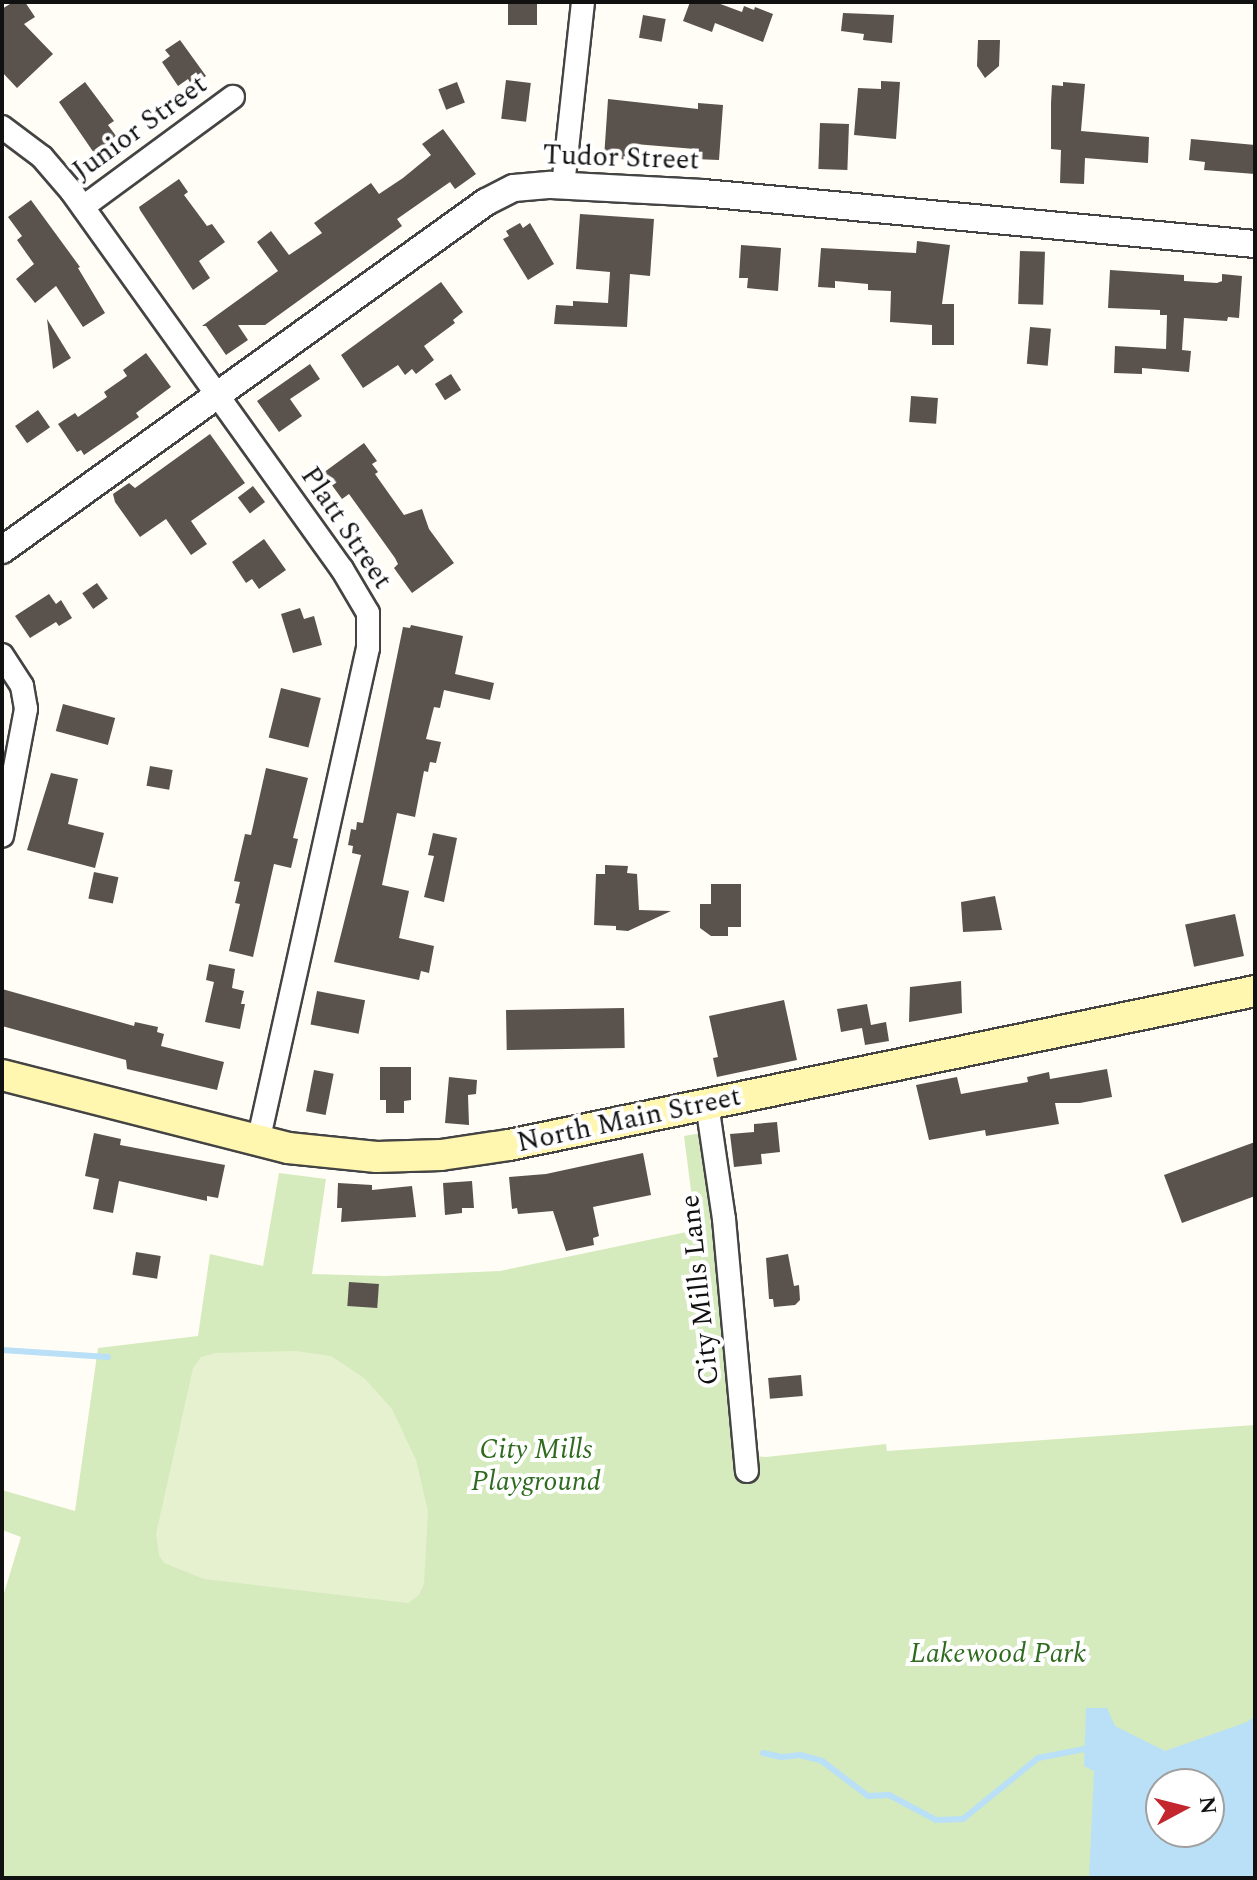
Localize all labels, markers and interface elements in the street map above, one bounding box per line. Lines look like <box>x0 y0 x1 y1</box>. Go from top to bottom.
street label: Junior Street <box>66 68 214 188</box>
street label: Tudor Street <box>542 138 700 178</box>
street label: Platt Street <box>293 461 399 595</box>
street label: North Main Street <box>514 1080 744 1160</box>
street label: City Mills Lane <box>673 1193 727 1387</box>
park label: City Mills Playground <box>471 1433 601 1499</box>
park label: Lakewood Park <box>910 1637 1086 1671</box>
north arrow <box>1145 1768 1225 1848</box>
text: N <box>1190 1794 1225 1816</box>

